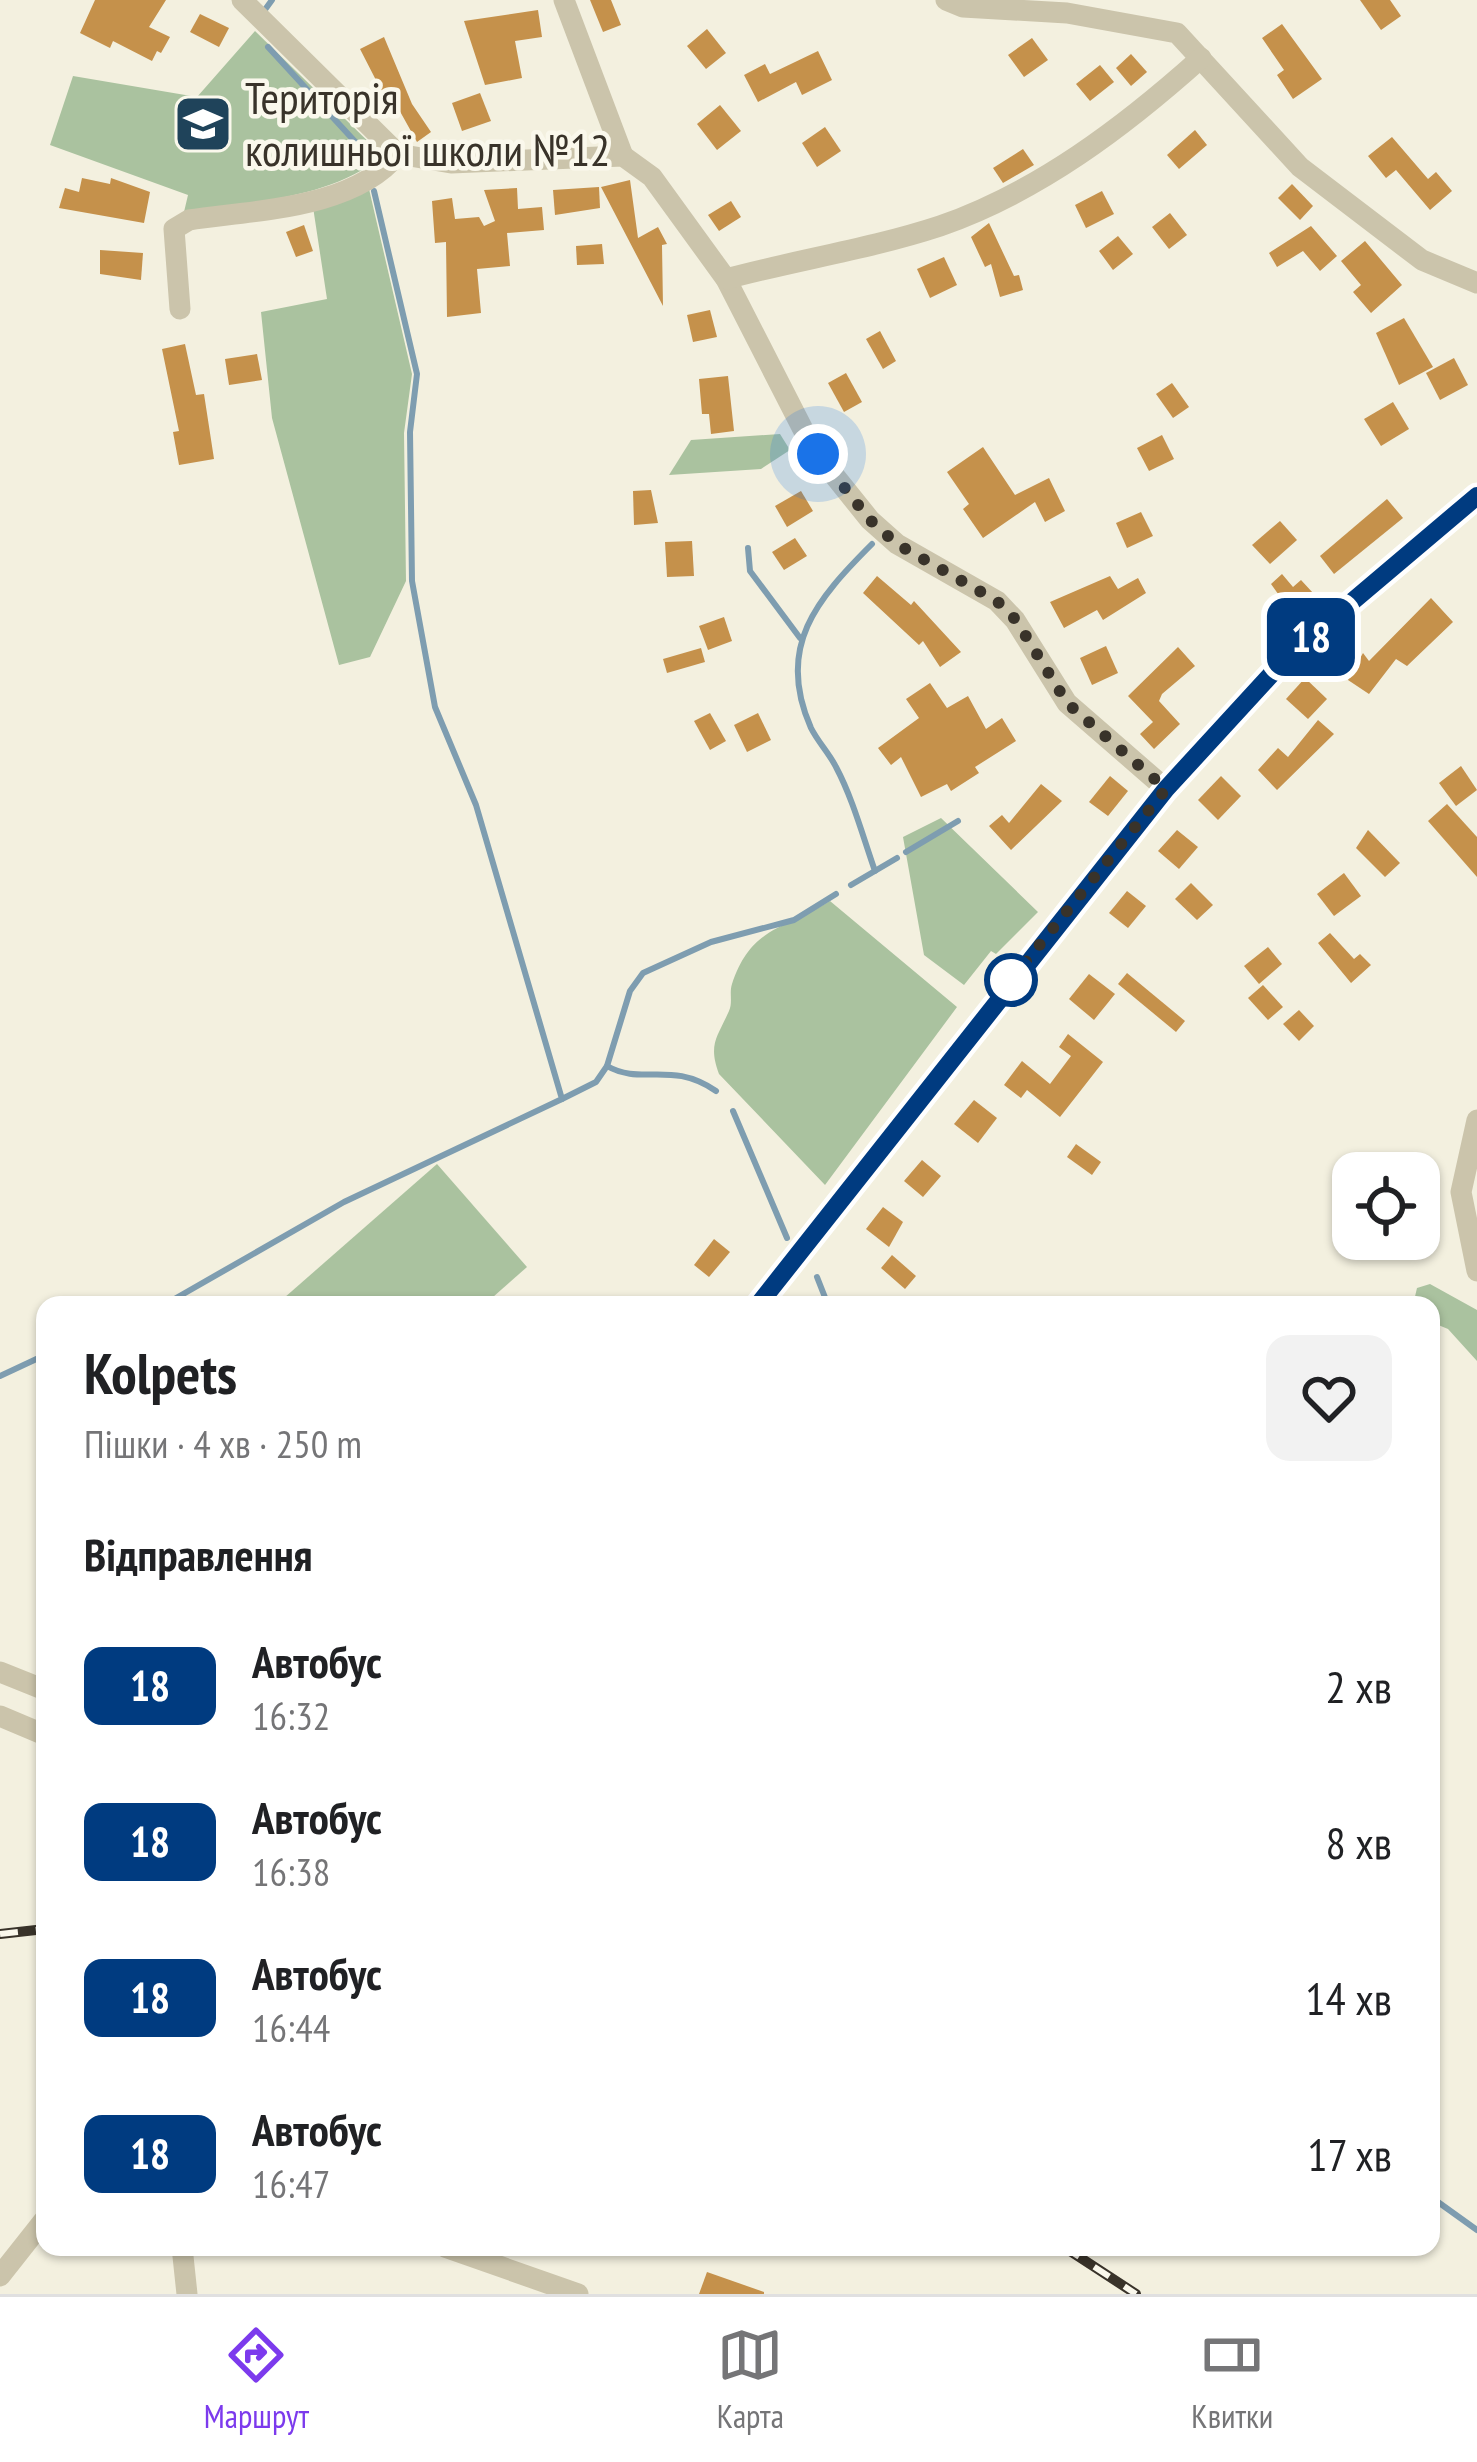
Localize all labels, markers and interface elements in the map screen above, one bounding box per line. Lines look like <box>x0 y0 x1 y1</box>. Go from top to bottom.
place label: Територія колишньої школи №12 <box>245 68 610 178</box>
school or university icon: Територія колишньої школи №12 <box>172 93 234 155</box>
your location <box>788 424 848 484</box>
line badge: 18 <box>1257 598 1365 676</box>
text: 18 <box>1291 609 1331 664</box>
unlabelled marker <box>986 955 1036 1005</box>
map controls <box>1332 1152 1440 1260</box>
button: locate <box>1332 1152 1440 1260</box>
button: heart <box>1266 1335 1392 1461</box>
text: Kolpets <box>84 1336 237 1410</box>
text: Пішки · 4 хв · 250 m <box>84 1418 362 1469</box>
text: Відправлення <box>84 1525 313 1583</box>
text: Автобус <box>252 1632 382 1690</box>
text: 2 хв <box>1326 1657 1392 1715</box>
text: 18 <box>130 1658 170 1713</box>
text: 16:32 <box>252 1690 330 1741</box>
text: Автобус <box>252 1788 382 1846</box>
text: 8 хв <box>1326 1813 1392 1871</box>
text: 18 <box>130 1814 170 1869</box>
text: 16:38 <box>252 1846 330 1897</box>
text: Автобус <box>252 1944 382 2002</box>
text: 14 хв <box>1305 1969 1392 2027</box>
text: 18 <box>130 1970 170 2025</box>
text: 16:44 <box>252 2002 330 2053</box>
text: Автобус <box>252 2100 382 2158</box>
text: 17 хв <box>1307 2125 1392 2183</box>
text: 18 <box>130 2126 170 2181</box>
text: 16:47 <box>252 2158 330 2209</box>
tab: Маршрут <box>204 2322 309 2437</box>
tab: Карта <box>717 2322 784 2437</box>
tab: Квитки <box>1191 2322 1273 2437</box>

